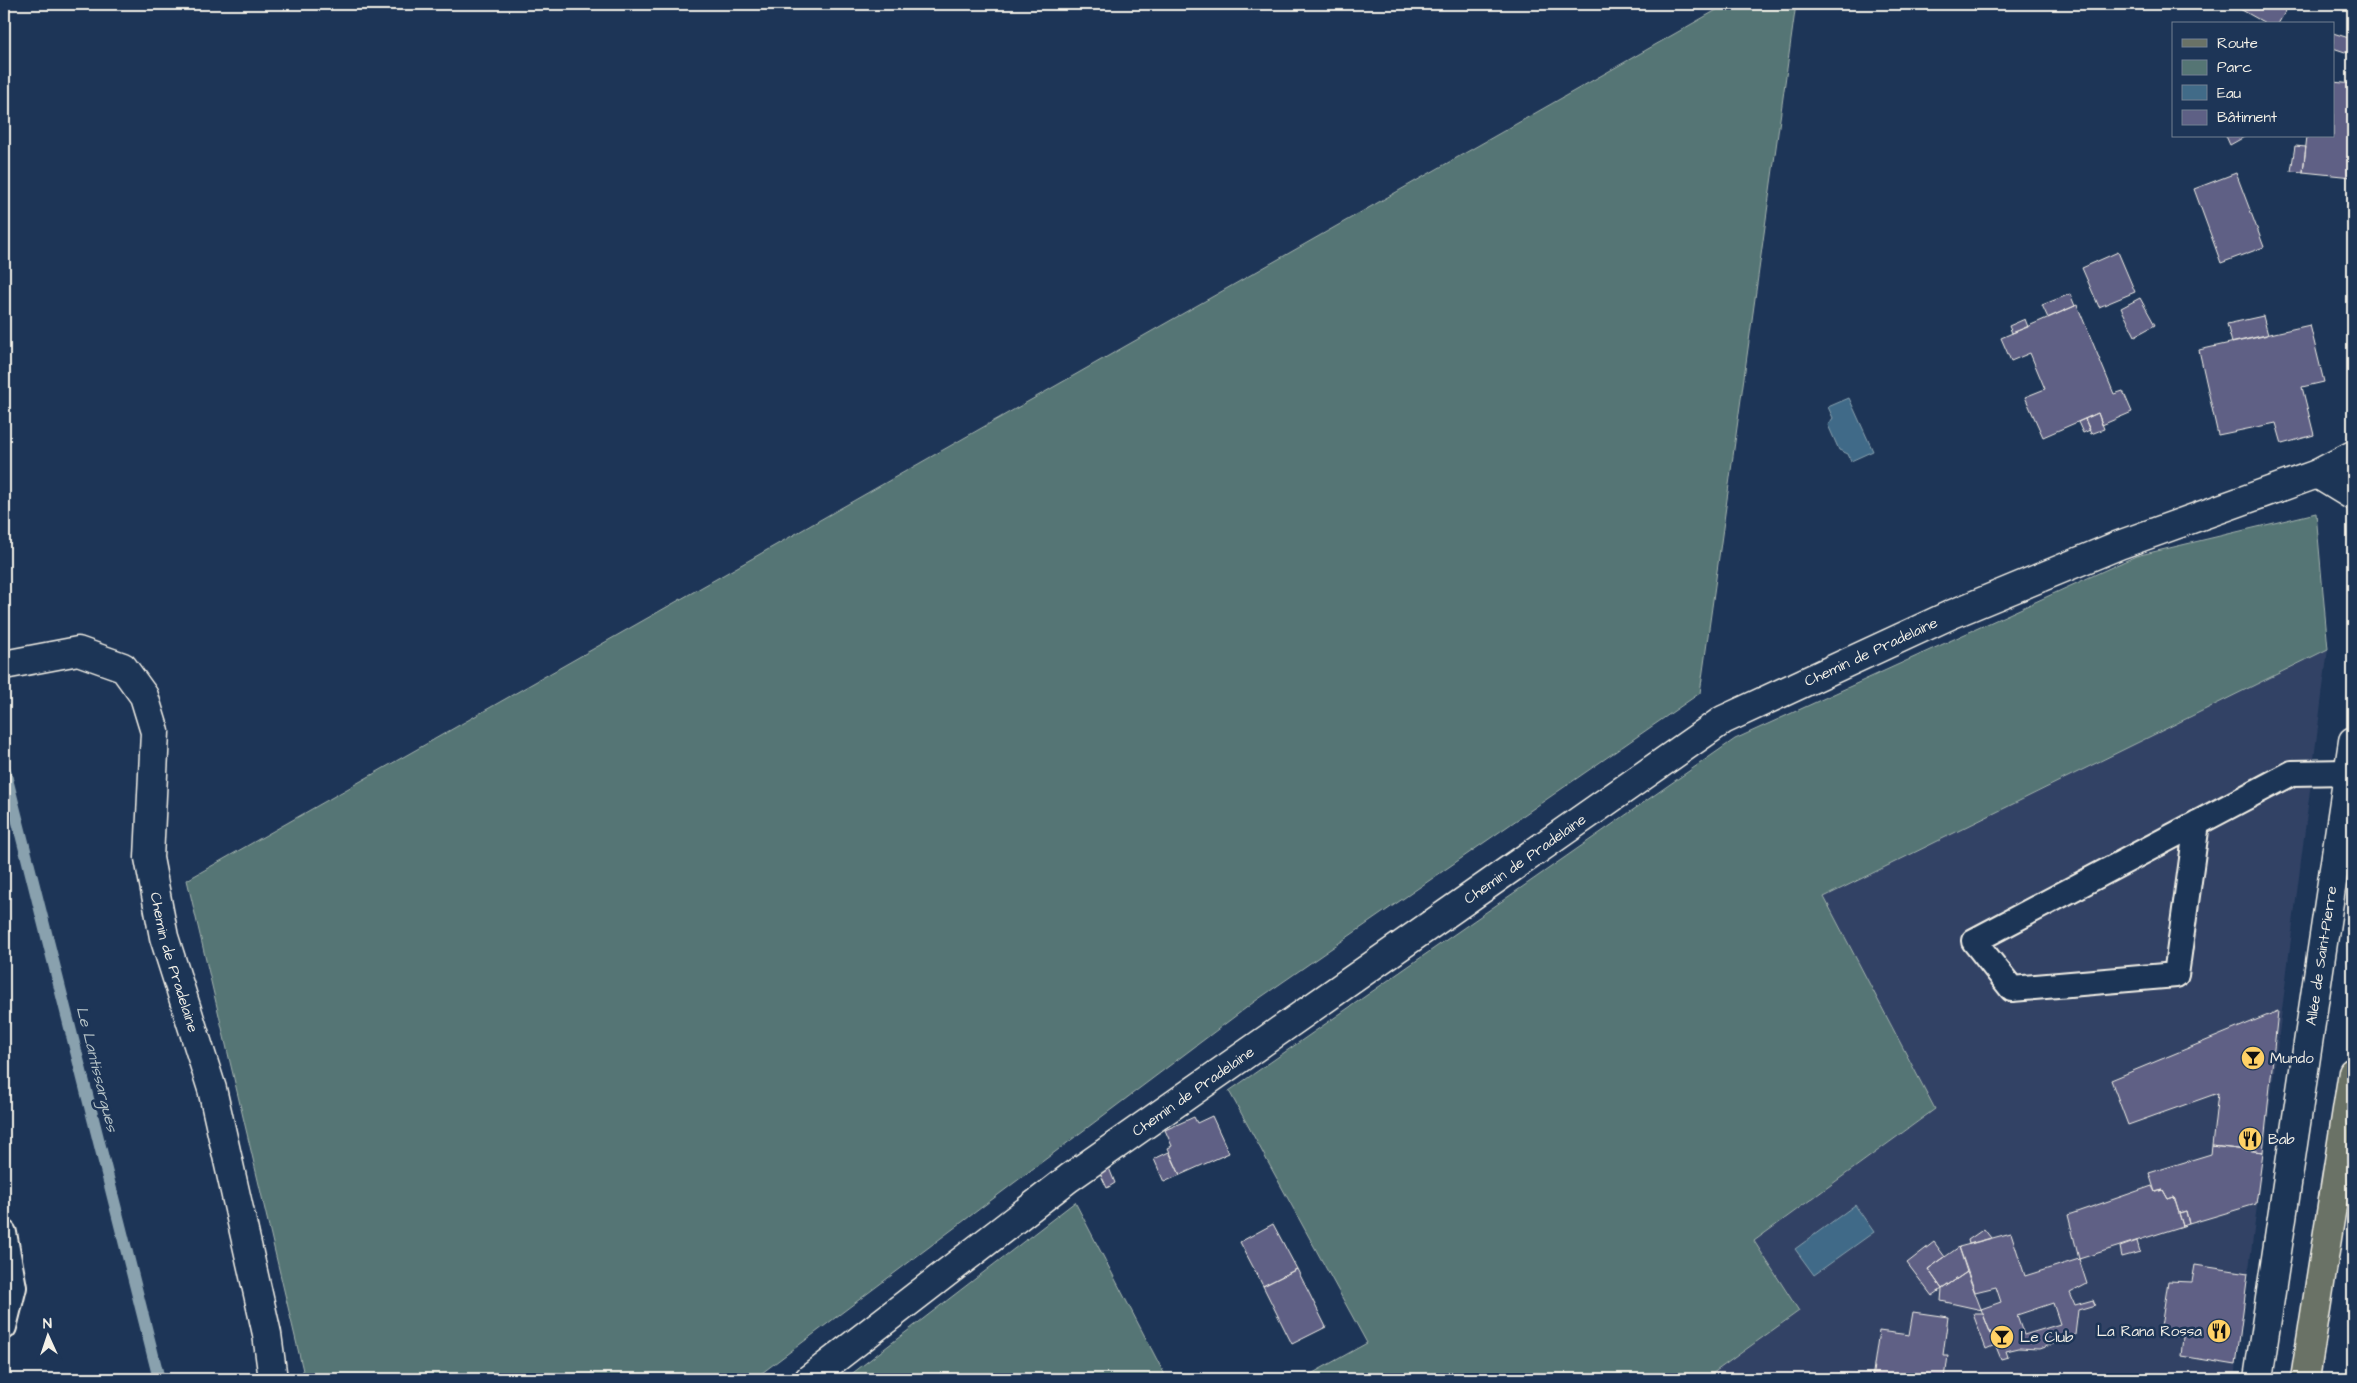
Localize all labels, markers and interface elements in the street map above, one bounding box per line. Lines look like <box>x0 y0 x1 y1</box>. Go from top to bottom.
legend <box>2172 22 2334 138</box>
text: Route <box>2217 33 2258 54</box>
text: Parc <box>2217 57 2252 78</box>
text: Eau <box>2217 83 2242 104</box>
text: Bâtiment <box>2217 107 2277 128</box>
street label: Chemin de Pradelaine <box>1801 612 1941 692</box>
street label: Chemin de Pradelaine <box>1459 809 1590 909</box>
street label: Allée de Saint-Pierre <box>2300 884 2342 1027</box>
street label: Chemin de Pradelaine <box>145 890 204 1035</box>
water label: Le Lantissargues <box>70 1004 123 1135</box>
street label: Chemin de Pradelaine <box>1128 1041 1258 1141</box>
bar icon: Mundo <box>2240 1045 2266 1071</box>
place label: Mundo <box>2270 1048 2314 1069</box>
restaurant icon: Bab <box>2237 1126 2263 1152</box>
place label: Bab <box>2268 1129 2295 1150</box>
north arrow <box>22 1310 72 1360</box>
text: N <box>42 1314 52 1334</box>
restaurant icon: La Rana Rossa <box>2206 1318 2232 1344</box>
place label: La Rana Rossa <box>2097 1321 2202 1342</box>
bar icon: Le Club <box>1989 1324 2015 1350</box>
place label: Le Club <box>2020 1327 2074 1348</box>

